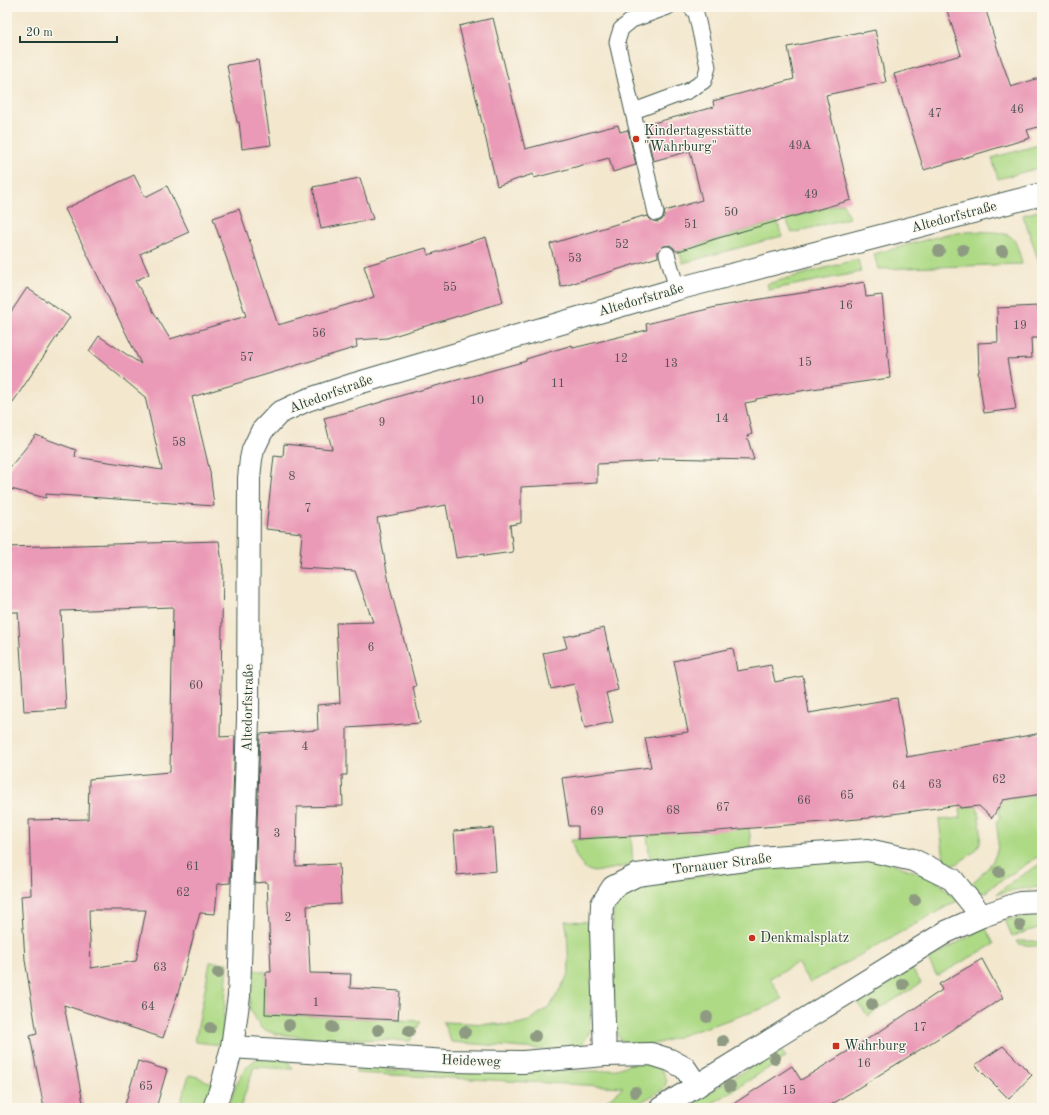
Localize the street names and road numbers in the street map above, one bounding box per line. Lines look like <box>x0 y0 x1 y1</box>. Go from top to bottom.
street label: Altedorfstraße <box>910 199 998 235</box>
street label: Altedorfstraße <box>597 281 685 319</box>
street label: Altedorfstraße <box>287 372 375 416</box>
street label: Altedorfstraße <box>240 664 256 752</box>
street label: Tornauer Straße <box>672 851 772 877</box>
street label: Heideweg <box>441 1053 501 1069</box>

